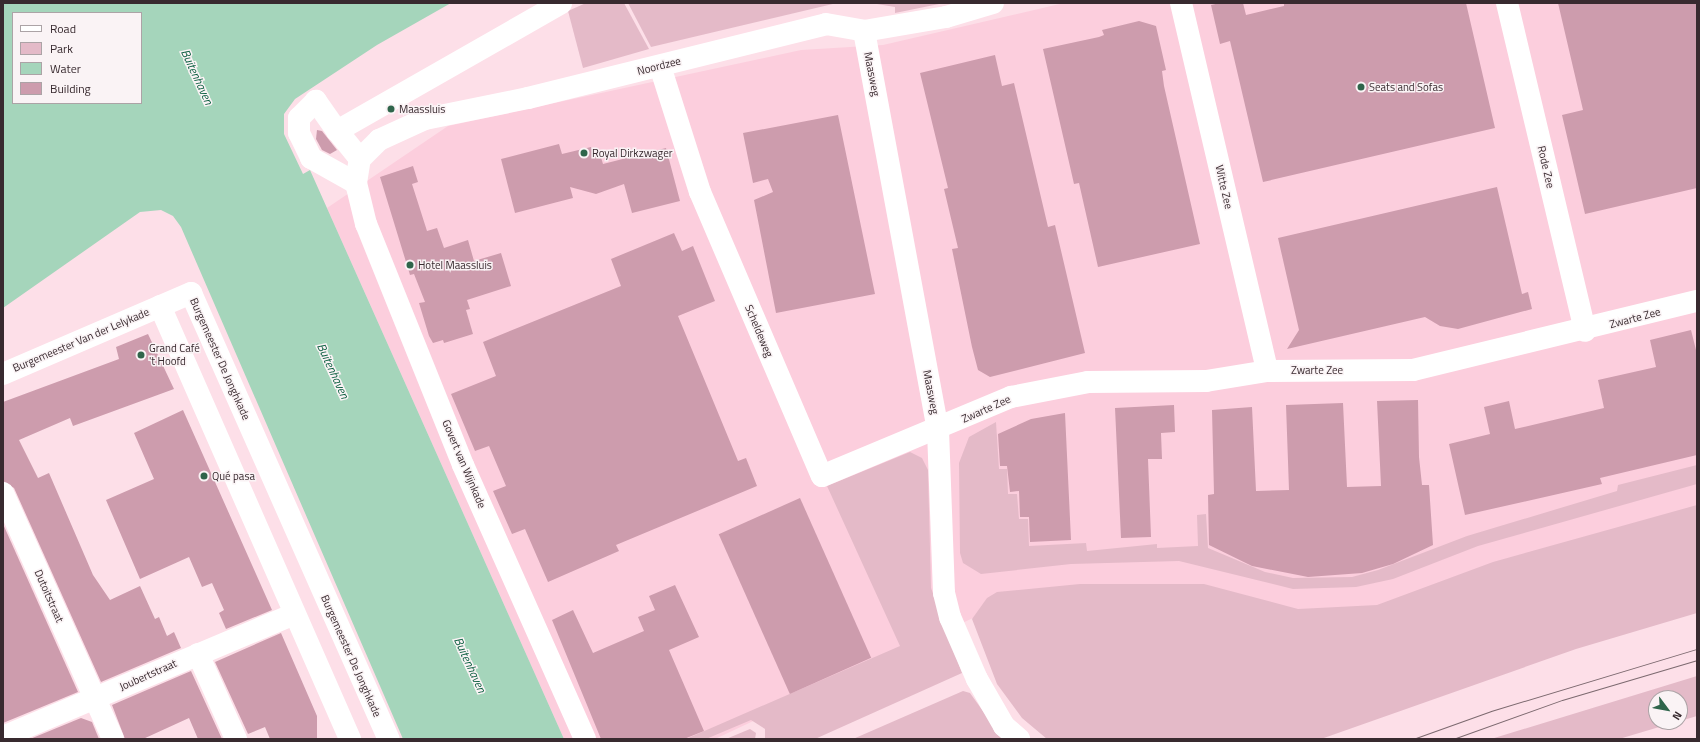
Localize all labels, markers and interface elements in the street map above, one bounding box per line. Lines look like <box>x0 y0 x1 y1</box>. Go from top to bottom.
legend <box>12 12 142 104</box>
text: Road <box>50 19 76 38</box>
text: Park <box>50 39 73 58</box>
water label: Buitenhaven <box>178 47 216 107</box>
street label: Maasweg <box>861 51 883 97</box>
street label: Noordzee <box>636 54 682 78</box>
text: Water <box>50 59 81 78</box>
text: Building <box>50 79 91 98</box>
place label: Seats and Sofas <box>1369 80 1443 94</box>
marker: Seats and Sofas <box>1356 82 1366 92</box>
place label: Maassluis <box>399 102 445 116</box>
marker: Maassluis <box>386 104 396 114</box>
street label: Rode Zee <box>1535 144 1557 190</box>
place label: Royal Dirkzwager <box>592 146 672 160</box>
marker: Royal Dirkzwager <box>579 148 589 158</box>
street label: Witte Zee <box>1213 164 1235 210</box>
place label: Hotel Maassluis <box>418 258 492 272</box>
marker: Hotel Maassluis <box>405 260 415 270</box>
street label: Burgemeester De Jonghkade <box>187 296 253 422</box>
street label: Scheldeweg <box>742 303 776 359</box>
street label: Burgemeester Van der Lelykade <box>11 305 151 375</box>
street label: Zwarte Zee <box>1608 305 1662 331</box>
water label: Buitenhaven <box>314 341 352 401</box>
place label: Grand Café 't Hoofd <box>149 342 200 368</box>
marker: Grand Café 't Hoofd <box>136 350 146 360</box>
street label: Zwarte Zee <box>1291 363 1343 377</box>
street label: Maasweg <box>920 369 942 415</box>
street label: Zwarte Zee <box>960 392 1012 426</box>
street label: Govert van Wijnkade <box>439 418 489 510</box>
place label: Qué pasa <box>212 469 255 483</box>
marker: Qué pasa <box>199 471 209 481</box>
street label: Dutoitstraat <box>31 567 67 625</box>
street label: Burgemeester De Jonghkade <box>318 593 384 719</box>
water label: Buitenhaven <box>451 635 489 695</box>
street label: Joubertstraat <box>117 656 179 694</box>
north arrow <box>1648 690 1688 730</box>
text: N <box>1669 708 1686 723</box>

